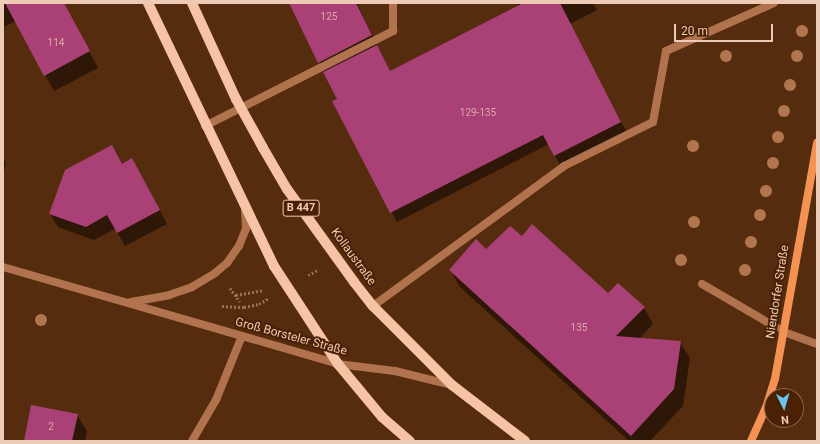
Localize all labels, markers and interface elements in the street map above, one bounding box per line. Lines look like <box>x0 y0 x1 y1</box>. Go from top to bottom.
house number: 125 <box>321 11 337 23</box>
scale bar <box>676 16 775 42</box>
text: 20 m <box>681 24 708 38</box>
house number: 114 <box>48 37 64 49</box>
house number: 129-135 <box>460 107 496 119</box>
road number: B 447 <box>282 199 320 217</box>
street label: Kollaustraße <box>327 226 379 288</box>
street label: Niendorfer Straße <box>763 244 793 340</box>
street label: Groß Borsteler Straße <box>234 315 348 359</box>
house number: 135 <box>571 322 587 334</box>
north arrow <box>764 388 804 428</box>
text: N <box>781 413 789 426</box>
house number: 2 <box>48 421 54 433</box>

